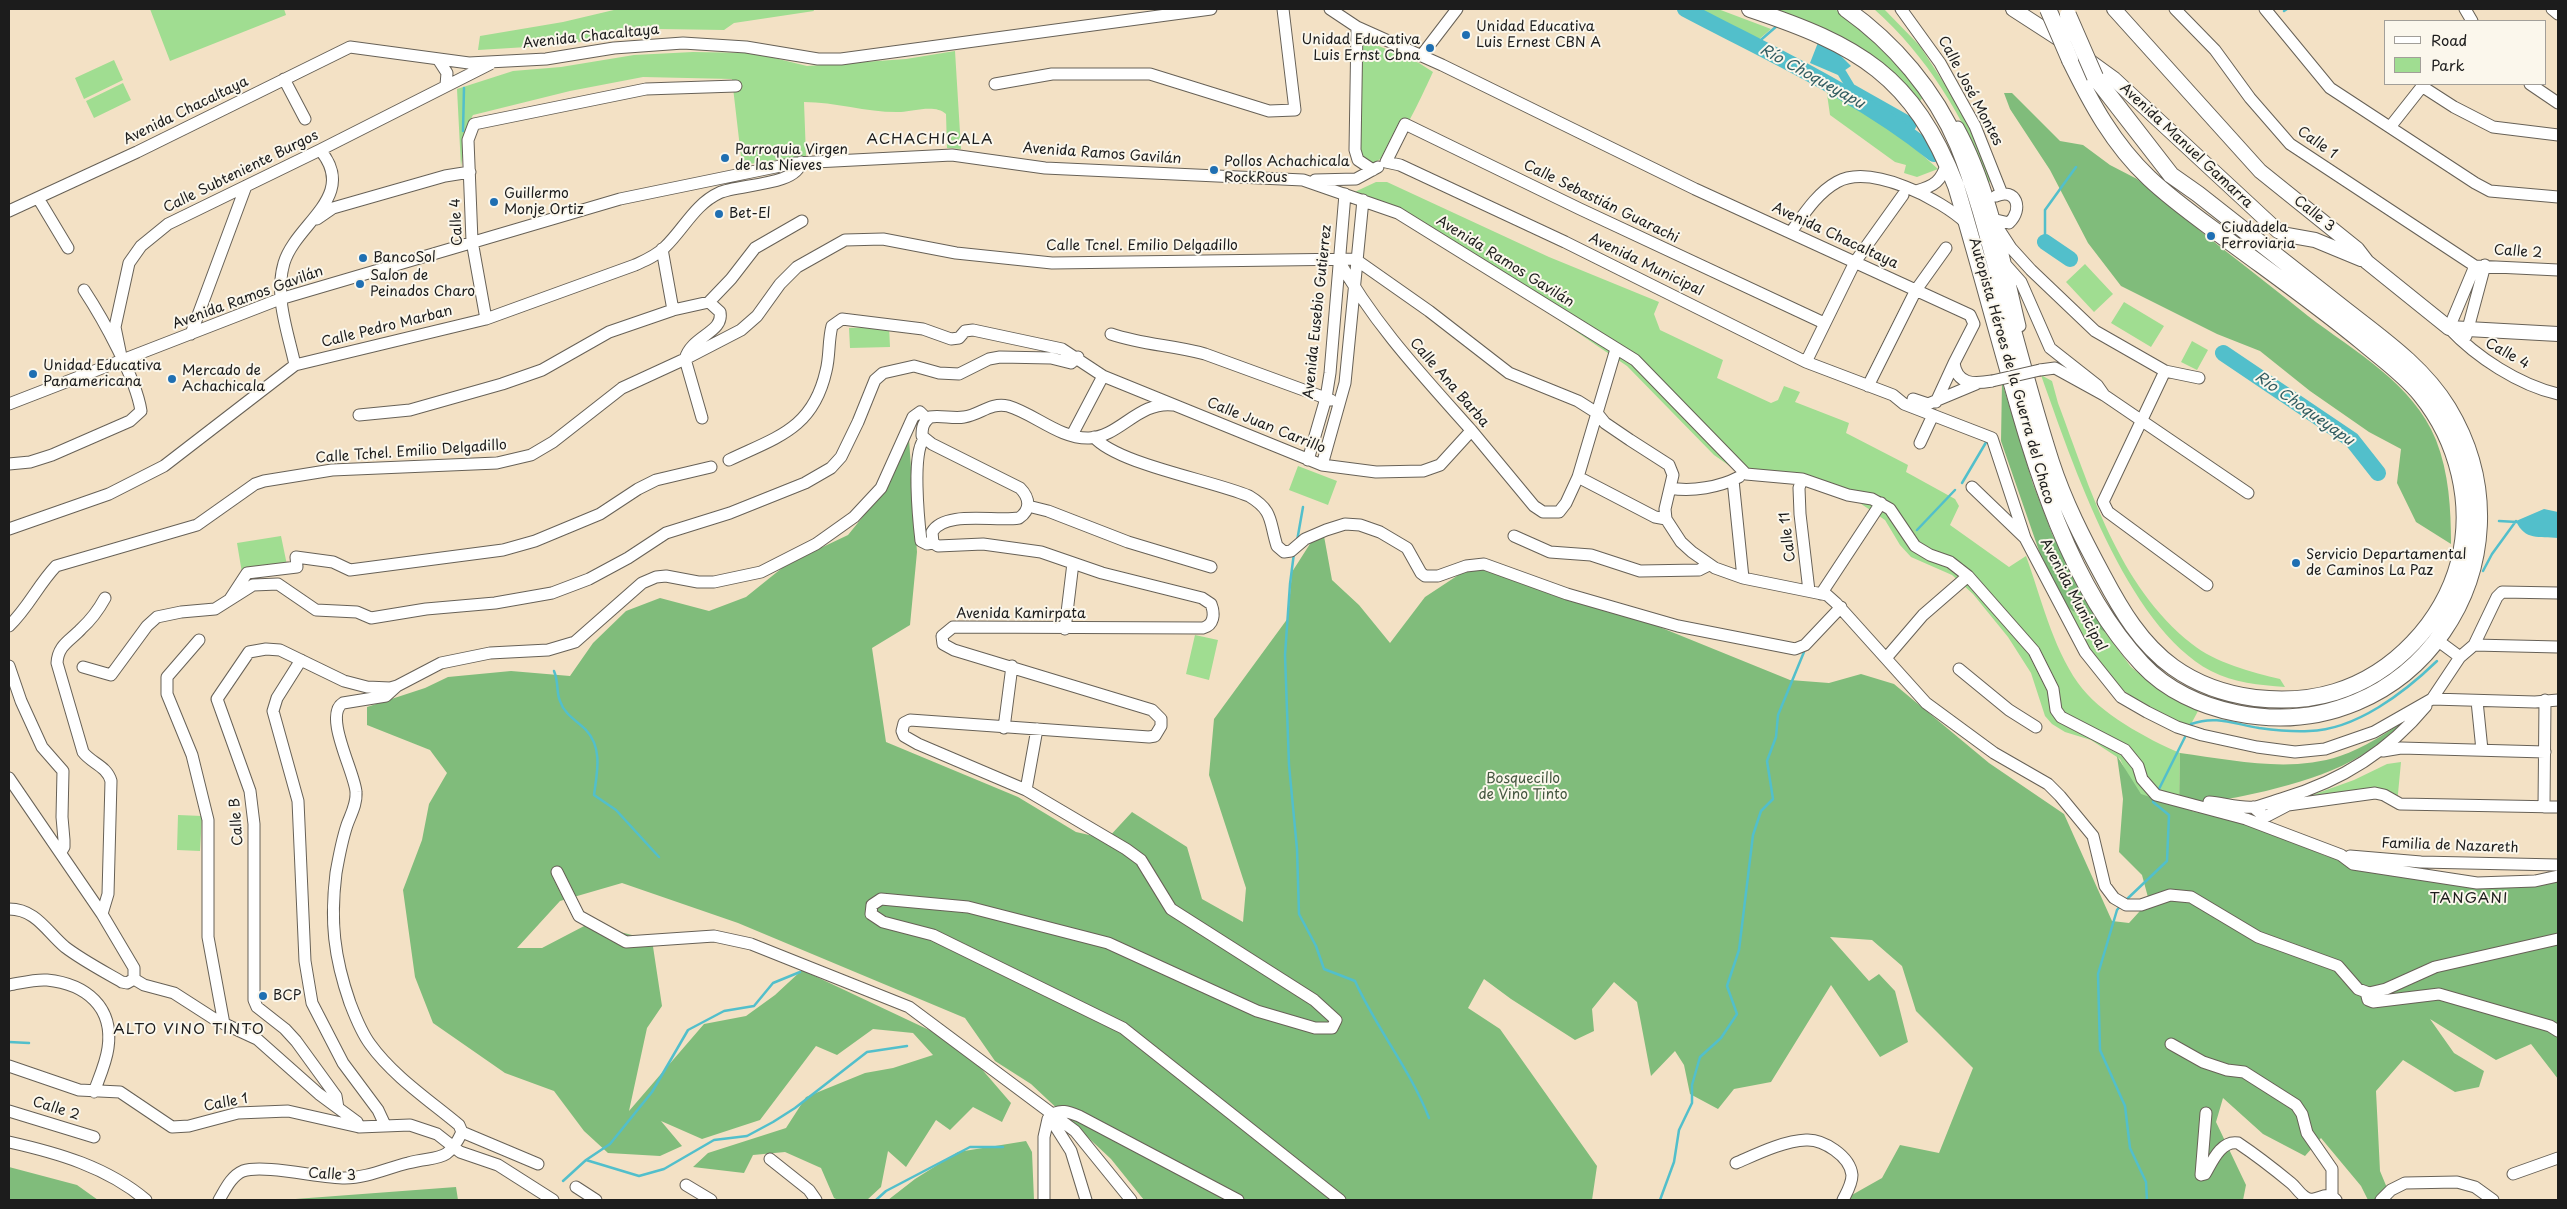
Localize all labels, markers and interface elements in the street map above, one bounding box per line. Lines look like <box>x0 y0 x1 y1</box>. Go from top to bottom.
place label: Unidad Educativa Luis Ernest CBN A <box>1476 19 1601 52</box>
legend <box>2384 20 2547 85</box>
street label: Avenida Chacaltaya <box>522 21 660 53</box>
text: Road <box>2431 28 2467 51</box>
marker: Unidad Educativa Luis Ernest CBN A <box>1460 29 1472 41</box>
place label: Unidad Educativa Luis Ernst Cbna <box>1302 32 1420 64</box>
street label: Calle José Montes <box>1934 33 2006 149</box>
water label: Río Choqueyapu <box>1757 41 1867 113</box>
marker: Unidad Educativa Luis Ernst Cbna <box>1424 42 1436 54</box>
text: Park <box>2431 53 2465 76</box>
street label: Avenida Chacaltaya <box>121 73 251 149</box>
street label: Avenida Manuel Gamarra <box>2116 80 2256 212</box>
street label: Calle 1 <box>2294 123 2340 163</box>
street label: Calle Subteniente Burgos <box>161 127 321 217</box>
district label: ACHACHICALA <box>865 131 995 149</box>
street label: Avenida Ramos Gavilán <box>1022 140 1182 168</box>
place label: Parroquia Virgen de las Nieves <box>735 142 848 174</box>
marker: Parroquia Virgen de las Nieves <box>719 152 731 164</box>
place label: Pollos Achachicala RockRous <box>1224 154 1350 186</box>
street label: Calle Sebastián Guarachi <box>1521 157 1681 247</box>
marker: Pollos Achachicala RockRous <box>1208 164 1220 176</box>
place label: Guillermo Monje Ortiz <box>504 186 584 218</box>
street label: Calle 3 <box>2290 192 2338 236</box>
marker: Guillermo Monje Ortiz <box>488 196 500 208</box>
street label: Calle 4 <box>447 198 467 246</box>
street label: Avenida Chacaltaya <box>1769 199 1901 273</box>
place label: Bet-El <box>729 206 770 222</box>
marker: Bet-El <box>713 208 725 220</box>
street label: Avenida Ramos Gavilán <box>1433 213 1577 311</box>
place label: Ciudadela Ferroviaria <box>2221 220 2295 252</box>
street label: Avenida Eusebio Gutierrez <box>1301 224 1335 400</box>
street label: Avenida Municipal <box>1586 230 1706 300</box>
marker: Ciudadela Ferroviaria <box>2205 230 2217 242</box>
street label: Autopista Héroes de la Guerra del Chaco <box>1965 236 2057 506</box>
street label: Calle Tcnel. Emilio Delgadillo <box>1046 238 1238 254</box>
street label: Calle 2 <box>2493 242 2543 262</box>
place label: BancoSol <box>373 250 436 266</box>
marker: BancoSol <box>357 252 369 264</box>
street label: Avenida Ramos Gavilán <box>170 263 326 333</box>
place label: Salon de Peinados Charo <box>370 268 475 300</box>
marker: Salon de Peinados Charo <box>354 278 366 290</box>
street label: Calle Pedro Marban <box>320 303 454 351</box>
street label: Calle Ana Barba <box>1406 335 1492 431</box>
street label: Calle 4 <box>2482 335 2532 373</box>
place label: Unidad Educativa Panamericana <box>43 358 161 391</box>
place label: Mercado de Achachicala <box>182 363 265 396</box>
marker: Unidad Educativa Panamericana <box>27 368 39 380</box>
water label: Río Choqueyapu <box>2251 368 2357 450</box>
marker: Mercado de Achachicala <box>166 373 178 385</box>
street label: Calle Juan Carrillo <box>1204 395 1328 457</box>
street label: Calle Tchel. Emilio Delgadillo <box>315 437 507 467</box>
street label: Calle 11 <box>1777 511 1799 563</box>
street label: Avenida Municipal <box>2036 536 2110 654</box>
place label: Servicio Departamental de Caminos La Paz <box>2306 547 2467 580</box>
marker: Servicio Departamental de Caminos La Paz <box>2290 557 2302 569</box>
street label: Avenida Kamirpata <box>956 606 1086 622</box>
park label: Bosquecillo de Vino Tinto <box>1479 771 1567 804</box>
street label: Calle B <box>227 798 247 846</box>
street label: Familia de Nazareth <box>2381 835 2519 857</box>
district label: TANGANI <box>2429 890 2509 908</box>
place label: BCP <box>273 988 301 1004</box>
marker: BCP <box>257 990 269 1002</box>
district label: ALTO VINO TINTO <box>112 1021 266 1039</box>
street label: Calle 1 <box>202 1090 250 1116</box>
street label: Calle 2 <box>30 1094 82 1124</box>
street label: Calle 3 <box>308 1165 356 1185</box>

